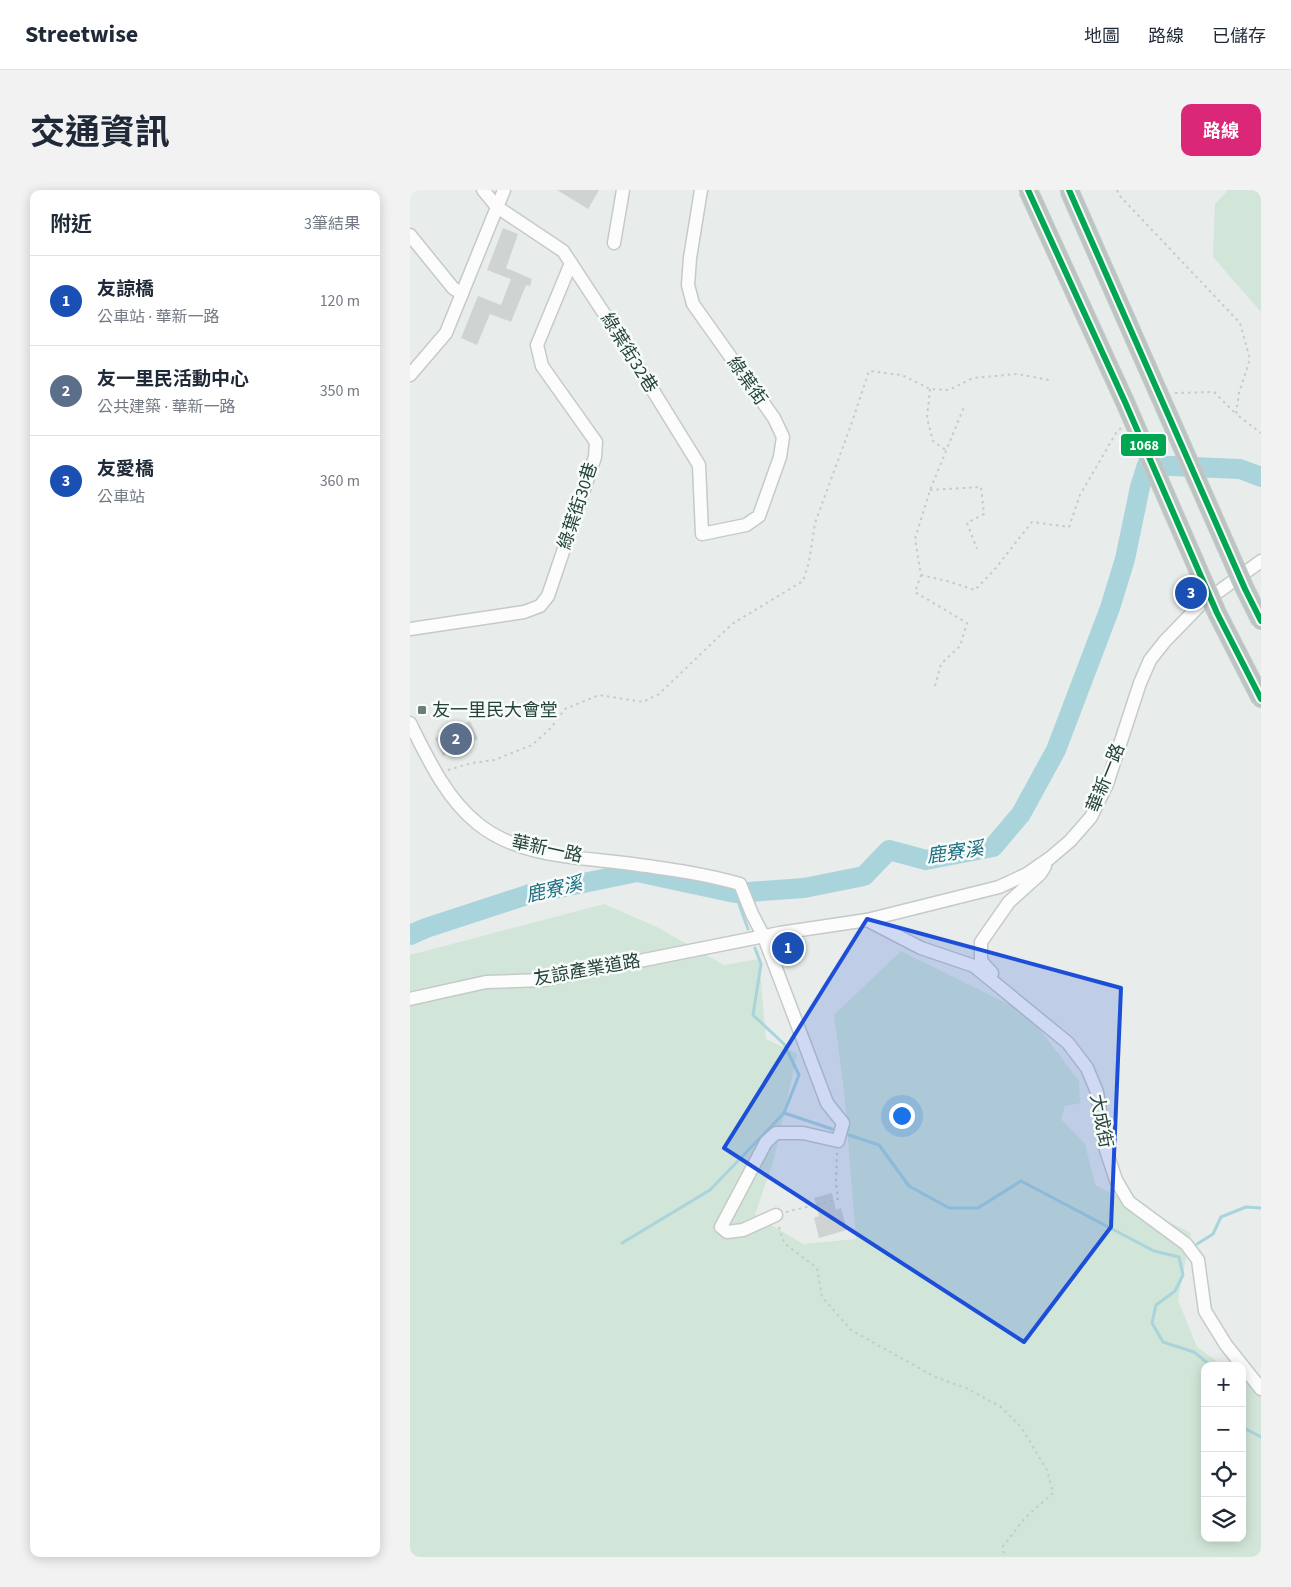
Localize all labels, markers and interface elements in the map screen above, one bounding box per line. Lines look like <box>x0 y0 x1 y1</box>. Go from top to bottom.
text: Streetwise <box>25 17 138 52</box>
text: 地圖 <box>1084 24 1120 49</box>
text: 路線 <box>1148 24 1184 49</box>
text: 已儲存 <box>1212 24 1266 49</box>
button: 路線 <box>1181 104 1261 156</box>
text: 交通資訊 <box>30 108 170 158</box>
text: 附近 <box>50 209 92 239</box>
text: 3筆結果 <box>304 213 360 235</box>
text: 友諒橋 <box>97 276 154 303</box>
text: 1 <box>62 290 70 312</box>
text: 120 m <box>320 290 360 312</box>
text: 公車站 · 華新一路 <box>97 306 219 328</box>
street label: 綠葉街32巷 <box>595 308 663 398</box>
street label: 綠葉街 <box>721 352 773 410</box>
text: 友一里民活動中心 <box>97 366 249 393</box>
text: 2 <box>62 380 70 402</box>
text: 350 m <box>320 380 360 402</box>
text: 公共建築 · 華新一路 <box>97 396 235 418</box>
line badge: 1068 <box>1120 433 1167 457</box>
text: 1068 <box>1129 436 1159 456</box>
text: 友愛橋 <box>97 456 154 483</box>
street label: 綠葉街30巷 <box>552 459 604 553</box>
text: 3 <box>62 470 70 492</box>
text: 360 m <box>320 470 360 492</box>
text: 公車站 <box>97 486 145 508</box>
pin: 3 <box>1175 574 1207 612</box>
place label: 友一里民大會堂 <box>432 698 558 723</box>
marker: 友一里民大會堂 <box>416 704 428 716</box>
pin: 2 <box>440 720 472 758</box>
street label: 華新一路 <box>1081 740 1131 816</box>
street label: 華新一路 <box>509 829 585 869</box>
water label: 鹿寮溪 <box>925 835 988 870</box>
water label: 鹿寮溪 <box>523 870 588 910</box>
pin: 1 <box>772 929 804 967</box>
street label: 友諒產業道路 <box>532 948 642 992</box>
street label: 大成街 <box>1084 1092 1118 1150</box>
your location <box>889 1103 915 1129</box>
map controls <box>1201 1362 1246 1542</box>
button: + <box>1201 1362 1246 1407</box>
button: − <box>1201 1407 1246 1452</box>
button: locate <box>1201 1452 1246 1497</box>
button: layers <box>1201 1497 1246 1542</box>

